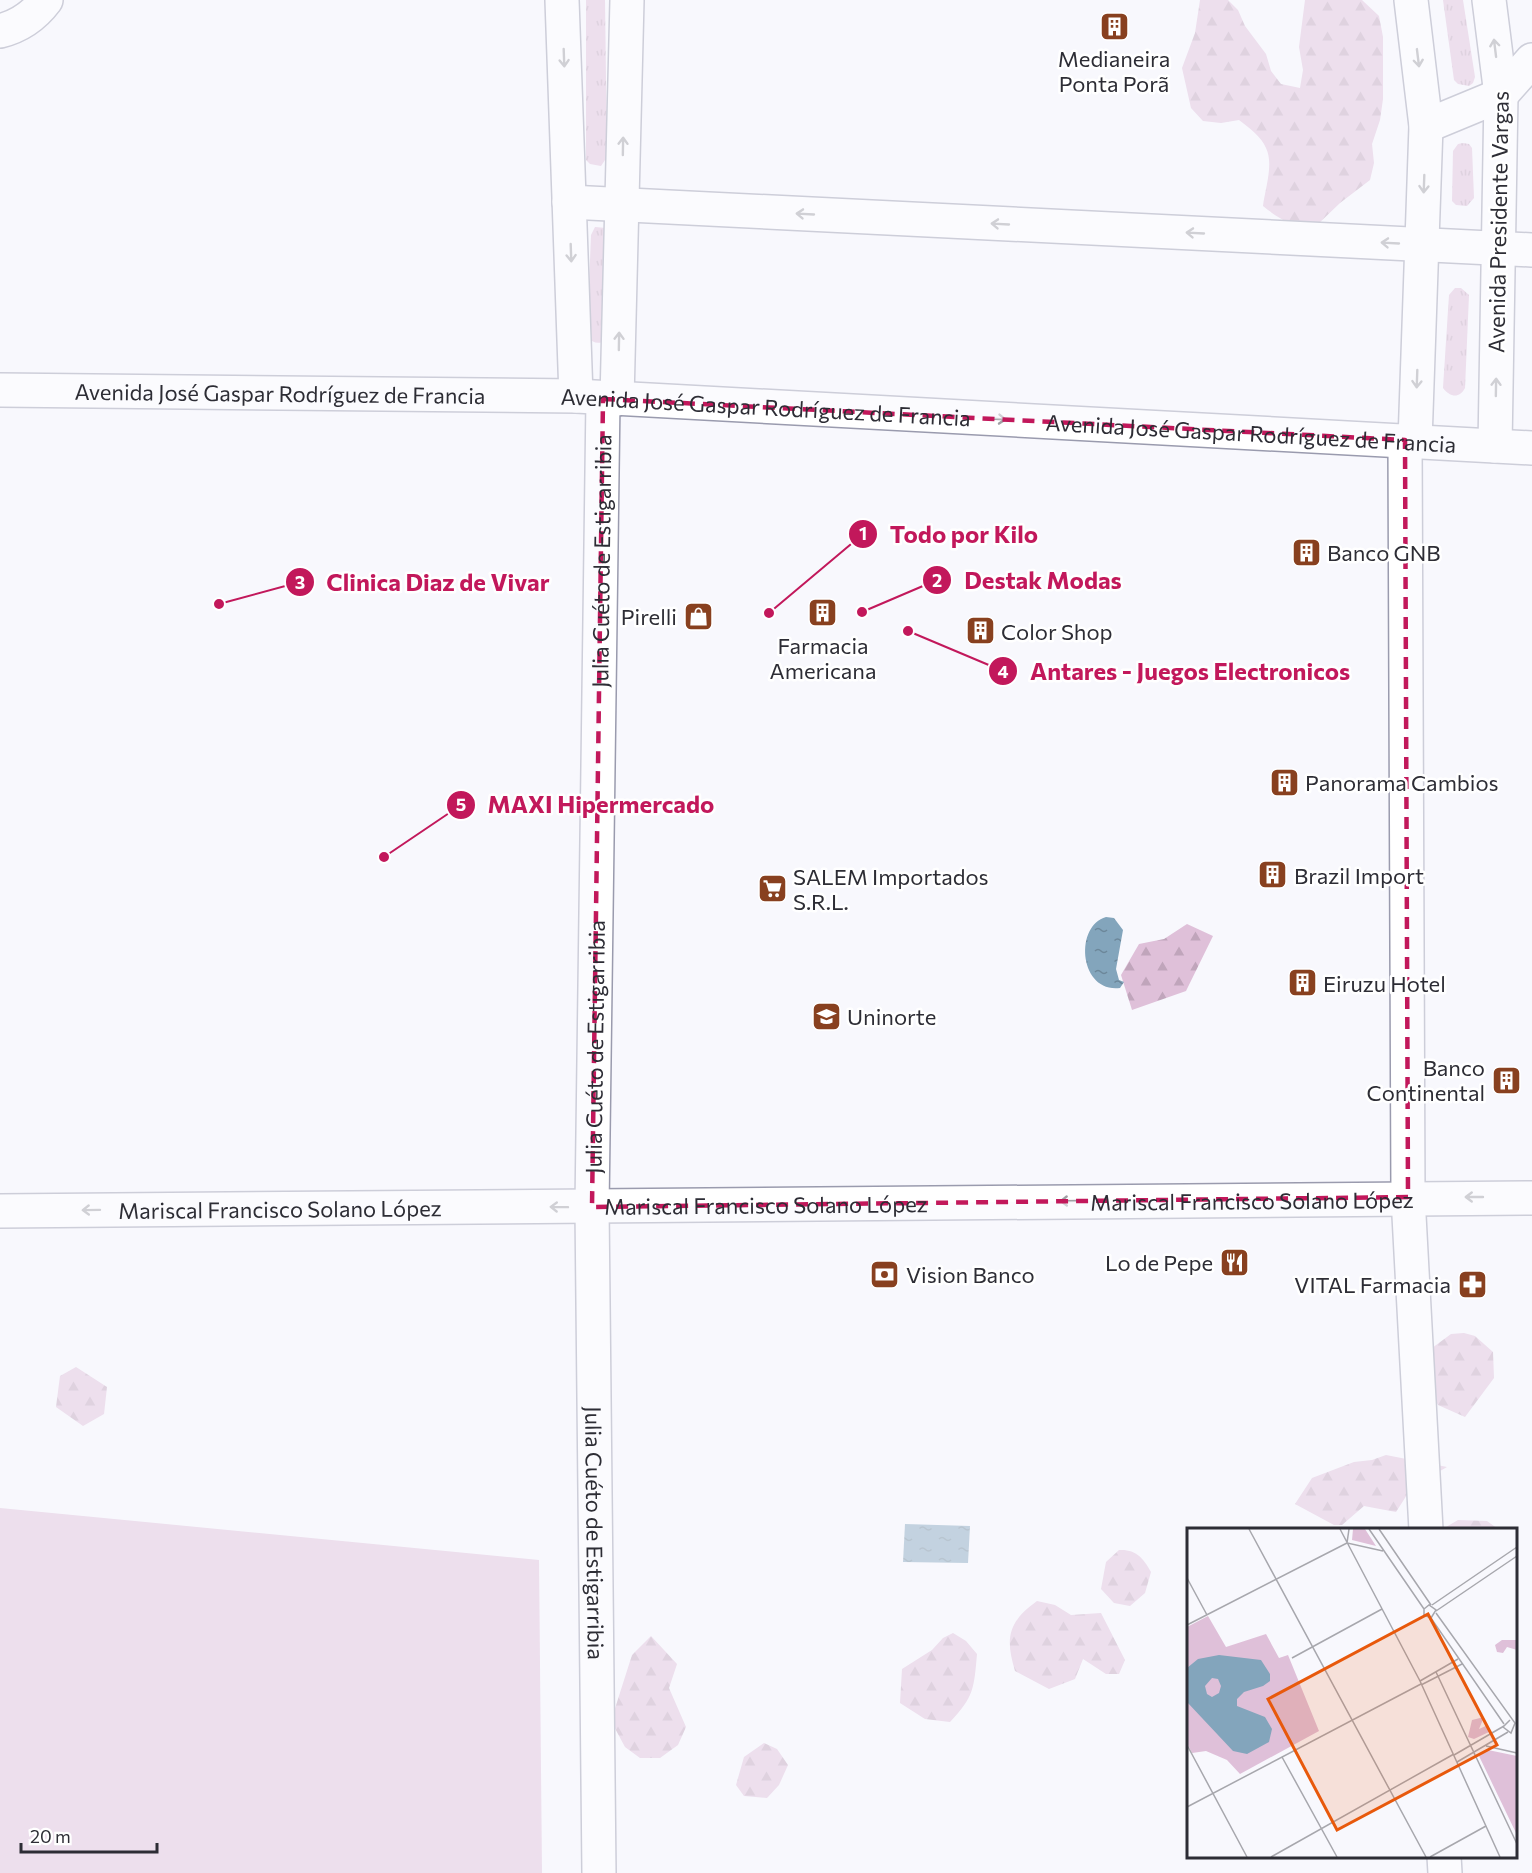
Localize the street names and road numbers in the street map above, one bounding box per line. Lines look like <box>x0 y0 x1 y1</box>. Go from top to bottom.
street label: Avenida Presidente Vargas <box>1482 91 1514 353</box>
street label: Avenida José Gaspar Rodríguez de Francia <box>74 377 486 409</box>
street label: Avenida José Gaspar Rodríguez de Francia <box>560 382 972 431</box>
street label: Avenida José Gaspar Rodríguez de Francia <box>1045 408 1457 457</box>
street label: Julia Cuéto de Estigarribia <box>586 434 616 688</box>
street label: Julia Cuéto de Estigarribia <box>579 920 609 1174</box>
street label: Mariscal Francisco Solano López <box>1090 1186 1414 1215</box>
street label: Mariscal Francisco Solano López <box>604 1190 928 1219</box>
street label: Mariscal Francisco Solano López <box>118 1194 442 1223</box>
street label: Julia Cuéto de Estigarribia <box>581 1406 610 1660</box>

